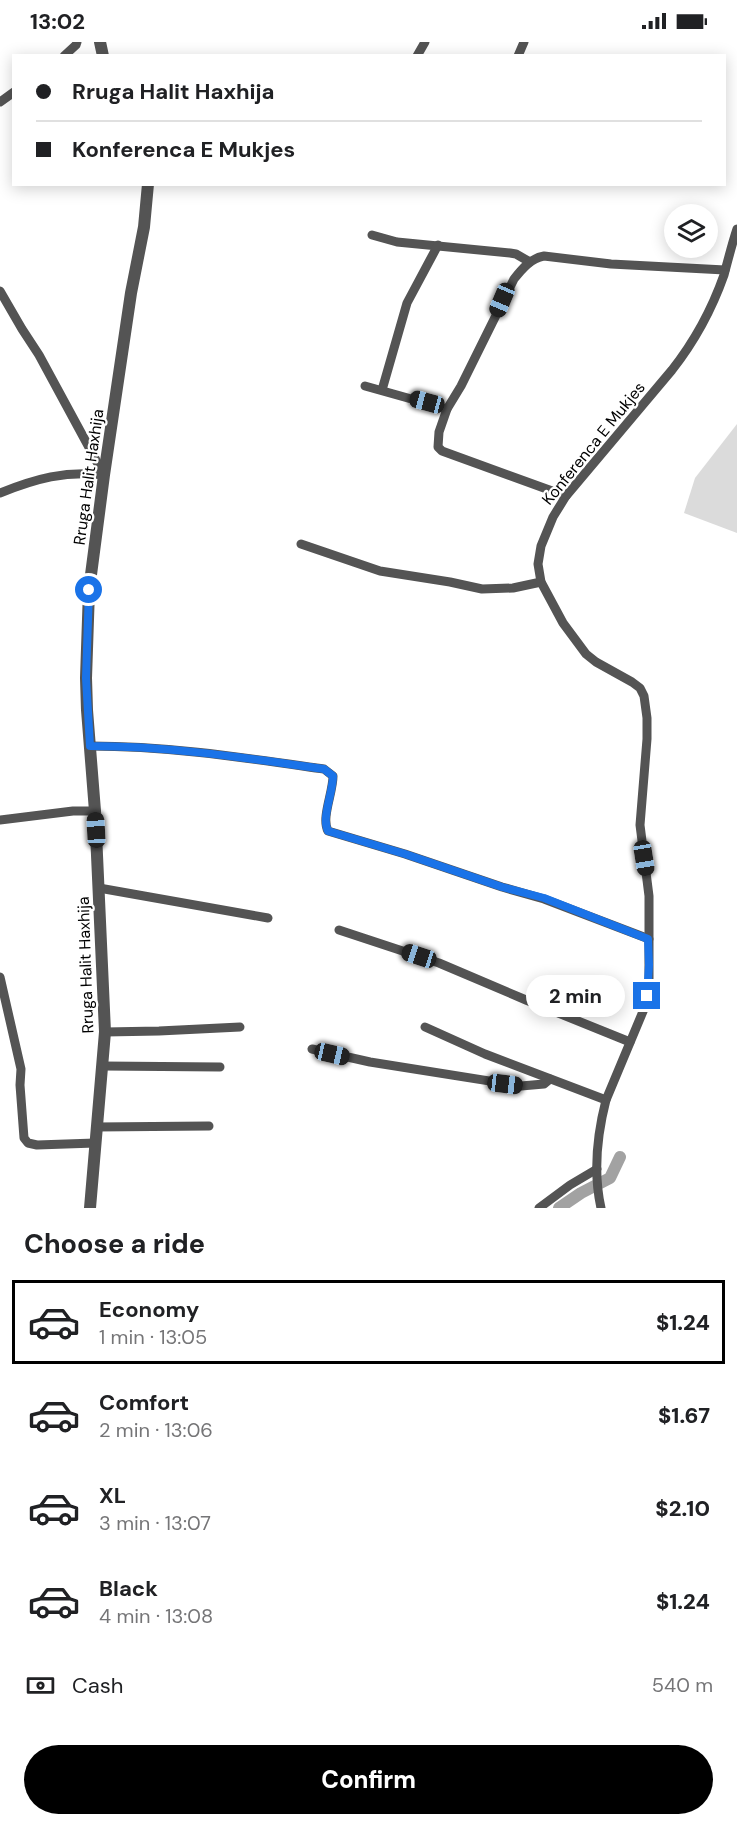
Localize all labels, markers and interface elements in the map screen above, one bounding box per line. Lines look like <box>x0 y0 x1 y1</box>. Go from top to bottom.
text: 13:02 <box>30 7 85 36</box>
text: Rruga Halit Haxhija <box>72 77 275 106</box>
text: Konferenca E Mukjes <box>72 135 295 164</box>
map controls <box>664 204 718 258</box>
button: layers <box>664 204 718 258</box>
car <box>487 280 517 320</box>
street label: Konferenca E Mukjes <box>537 377 650 509</box>
car <box>407 389 447 415</box>
street label: Rruga Halit Haxhija <box>69 408 108 546</box>
route start <box>75 576 102 603</box>
car <box>86 812 106 848</box>
car <box>632 839 656 877</box>
street label: Rruga Halit Haxhija <box>73 896 98 1034</box>
car <box>399 942 439 970</box>
callout: 2 min <box>527 975 626 1017</box>
route end <box>633 982 660 1009</box>
text: 2 min <box>549 983 602 1009</box>
car <box>312 1041 352 1067</box>
car <box>486 1073 524 1095</box>
text: Choose a ride <box>24 1226 205 1261</box>
icon: car <box>27 1295 81 1349</box>
text: Economy <box>99 1295 199 1324</box>
text: $1.24 <box>656 1308 710 1337</box>
text: 1 min · 13:05 <box>99 1324 207 1350</box>
icon: car <box>27 1388 81 1442</box>
text: Comfort <box>99 1388 189 1417</box>
text: $1.67 <box>658 1401 710 1430</box>
text: 2 min · 13:06 <box>99 1417 213 1443</box>
icon: car <box>27 1481 81 1535</box>
text: XL <box>99 1481 126 1510</box>
text: $2.10 <box>655 1494 710 1523</box>
text: 3 min · 13:07 <box>99 1510 211 1536</box>
icon: car <box>27 1574 81 1628</box>
text: Black <box>99 1574 158 1603</box>
text: $1.24 <box>656 1587 710 1616</box>
text: 4 min · 13:08 <box>99 1603 213 1629</box>
icon: cash <box>24 1669 57 1702</box>
text: Cash <box>72 1671 123 1700</box>
text: 540 m <box>652 1672 713 1698</box>
button: Confirm <box>24 1745 713 1814</box>

